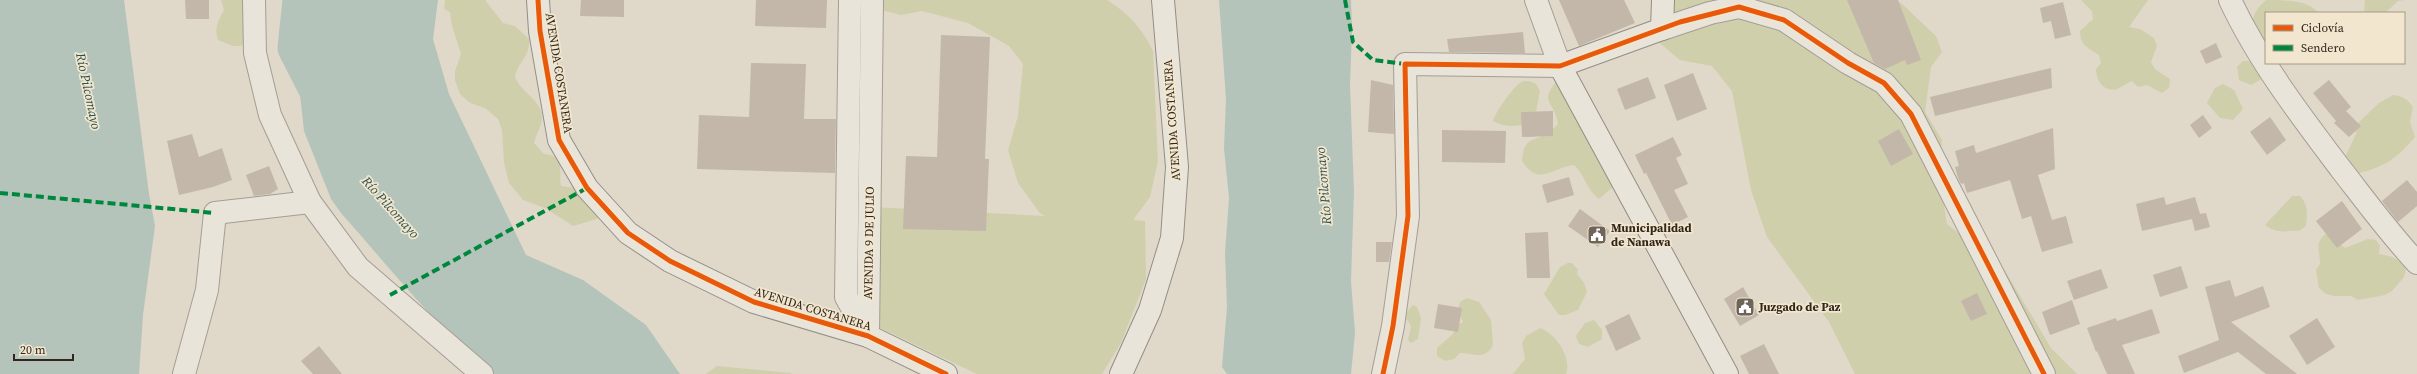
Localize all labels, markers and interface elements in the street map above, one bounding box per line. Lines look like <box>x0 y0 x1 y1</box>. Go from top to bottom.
street label: AVENIDA COSTANERA <box>542 12 576 134</box>
legend <box>2265 12 2405 64</box>
text: Ciclovía <box>2301 20 2345 36</box>
text: Sendero <box>2301 40 2345 56</box>
water label: Río Pilcomayo <box>72 50 105 131</box>
street label: AVENIDA COSTANERA <box>1160 59 1184 181</box>
water label: Río Pilcomayo <box>1312 146 1335 226</box>
water label: Río Pilcomayo <box>358 172 423 242</box>
street label: AVENIDA 9 DE JULIO <box>860 186 878 300</box>
place label: Municipalidad de Nanawa <box>1611 220 1692 250</box>
public building icon: Municipalidad de Nanawa <box>1586 224 1608 246</box>
street label: AVENIDA COSTANERA <box>752 284 874 334</box>
public building icon: Juzgado de Paz <box>1734 296 1756 318</box>
place label: Juzgado de Paz <box>1758 299 1841 315</box>
scale bar <box>14 336 73 362</box>
text: 20 m <box>20 342 46 358</box>

